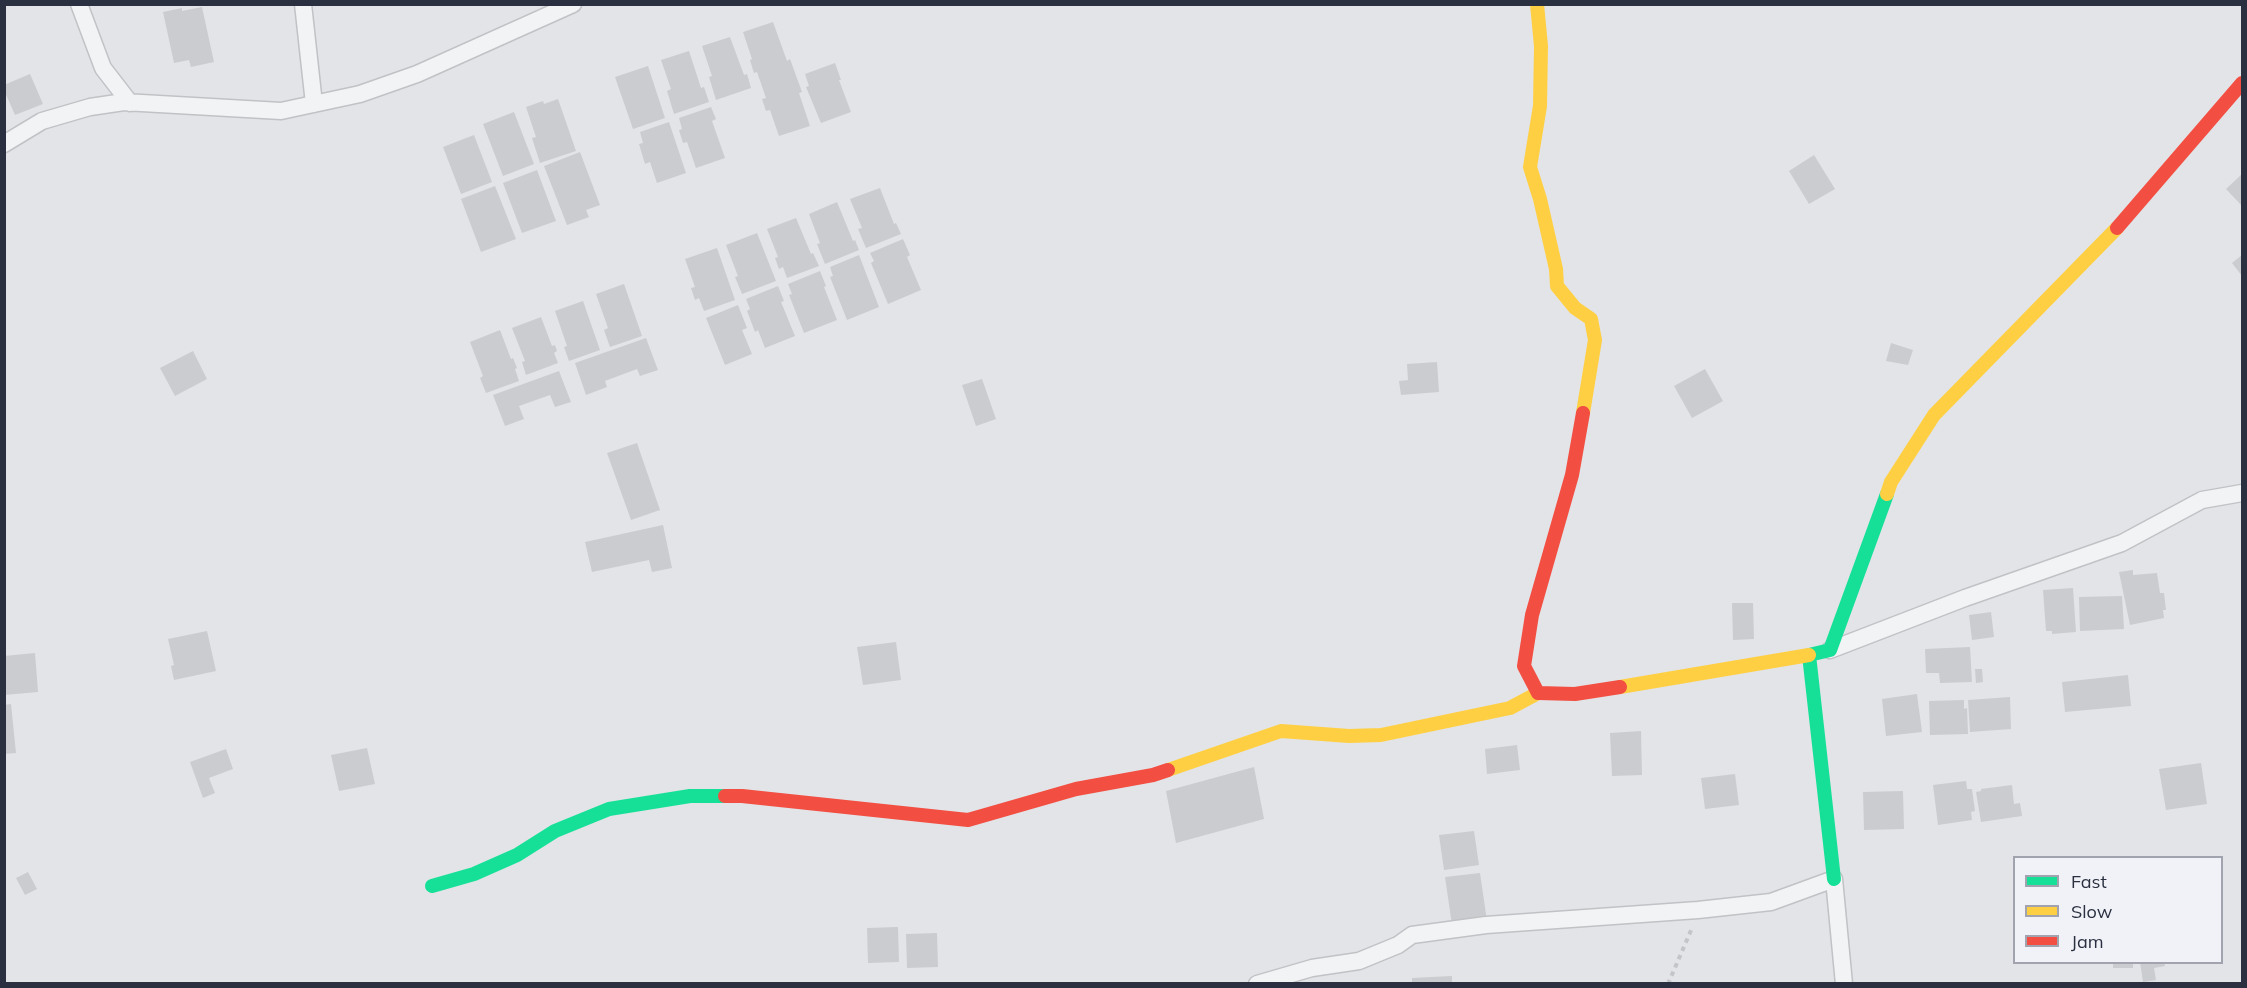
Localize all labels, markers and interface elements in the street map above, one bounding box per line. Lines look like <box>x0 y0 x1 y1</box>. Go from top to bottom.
legend <box>2013 856 2223 964</box>
text: Fast <box>2071 870 2107 893</box>
text: Slow <box>2071 900 2112 923</box>
text: Jam <box>2071 930 2104 953</box>

